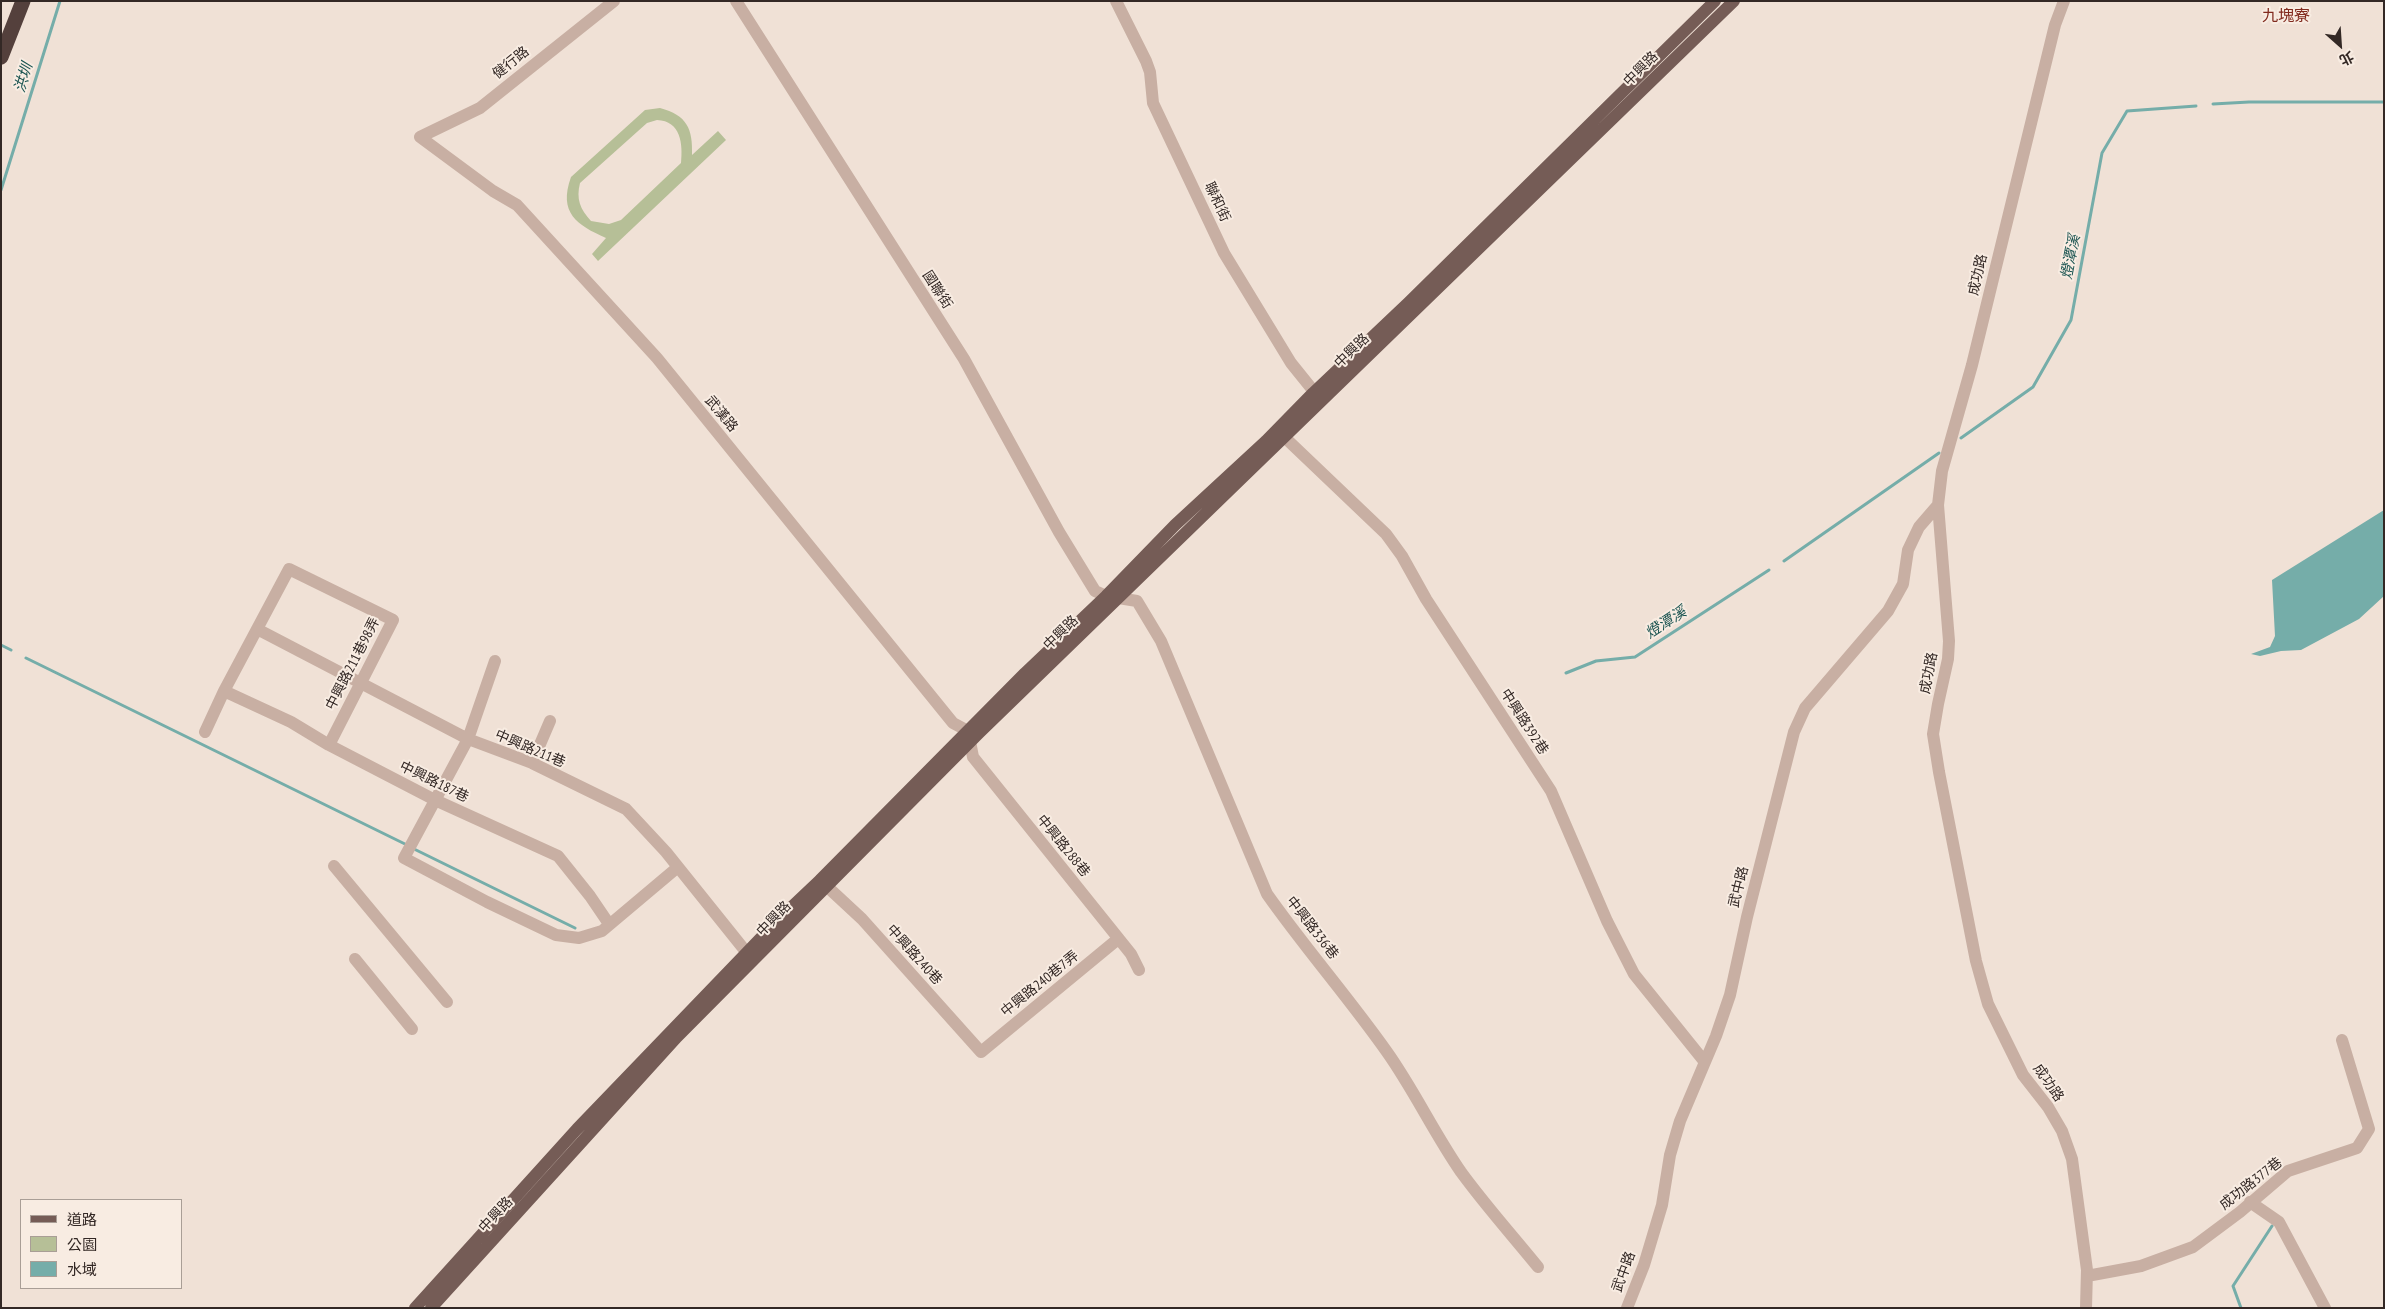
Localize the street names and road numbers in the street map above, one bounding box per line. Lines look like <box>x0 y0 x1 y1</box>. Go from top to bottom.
street label: 健行路 <box>489 43 533 83</box>
street label: 中興路 <box>1620 48 1662 90</box>
street label: 聯和街 <box>1201 179 1233 225</box>
street label: 成功路 <box>1965 253 1991 297</box>
street label: 國聯街 <box>919 268 955 312</box>
street label: 中興路 <box>1331 330 1373 372</box>
street label: 武漢路 <box>701 393 741 435</box>
street label: 中興路 <box>1040 612 1082 654</box>
street label: 中興路211巷98弄 <box>322 615 384 713</box>
street label: 成功路 <box>1917 651 1941 695</box>
street label: 中興路392巷 <box>1497 686 1551 758</box>
street label: 中興路211巷 <box>492 727 568 771</box>
street label: 中興路187巷 <box>397 758 471 806</box>
street label: 中興路288巷 <box>1033 812 1093 880</box>
street label: 武中路 <box>1726 865 1752 909</box>
street label: 中興路336巷 <box>1282 893 1342 963</box>
street label: 中興路 <box>753 898 795 940</box>
street label: 中興路240巷 <box>883 922 945 988</box>
street label: 中興路240巷7弄 <box>998 948 1082 1020</box>
street label: 成功路 <box>2029 1061 2067 1105</box>
street label: 成功路377巷 <box>2216 1154 2286 1214</box>
street label: 中興路 <box>476 1194 516 1236</box>
street label: 武中路 <box>1609 1249 1639 1295</box>

